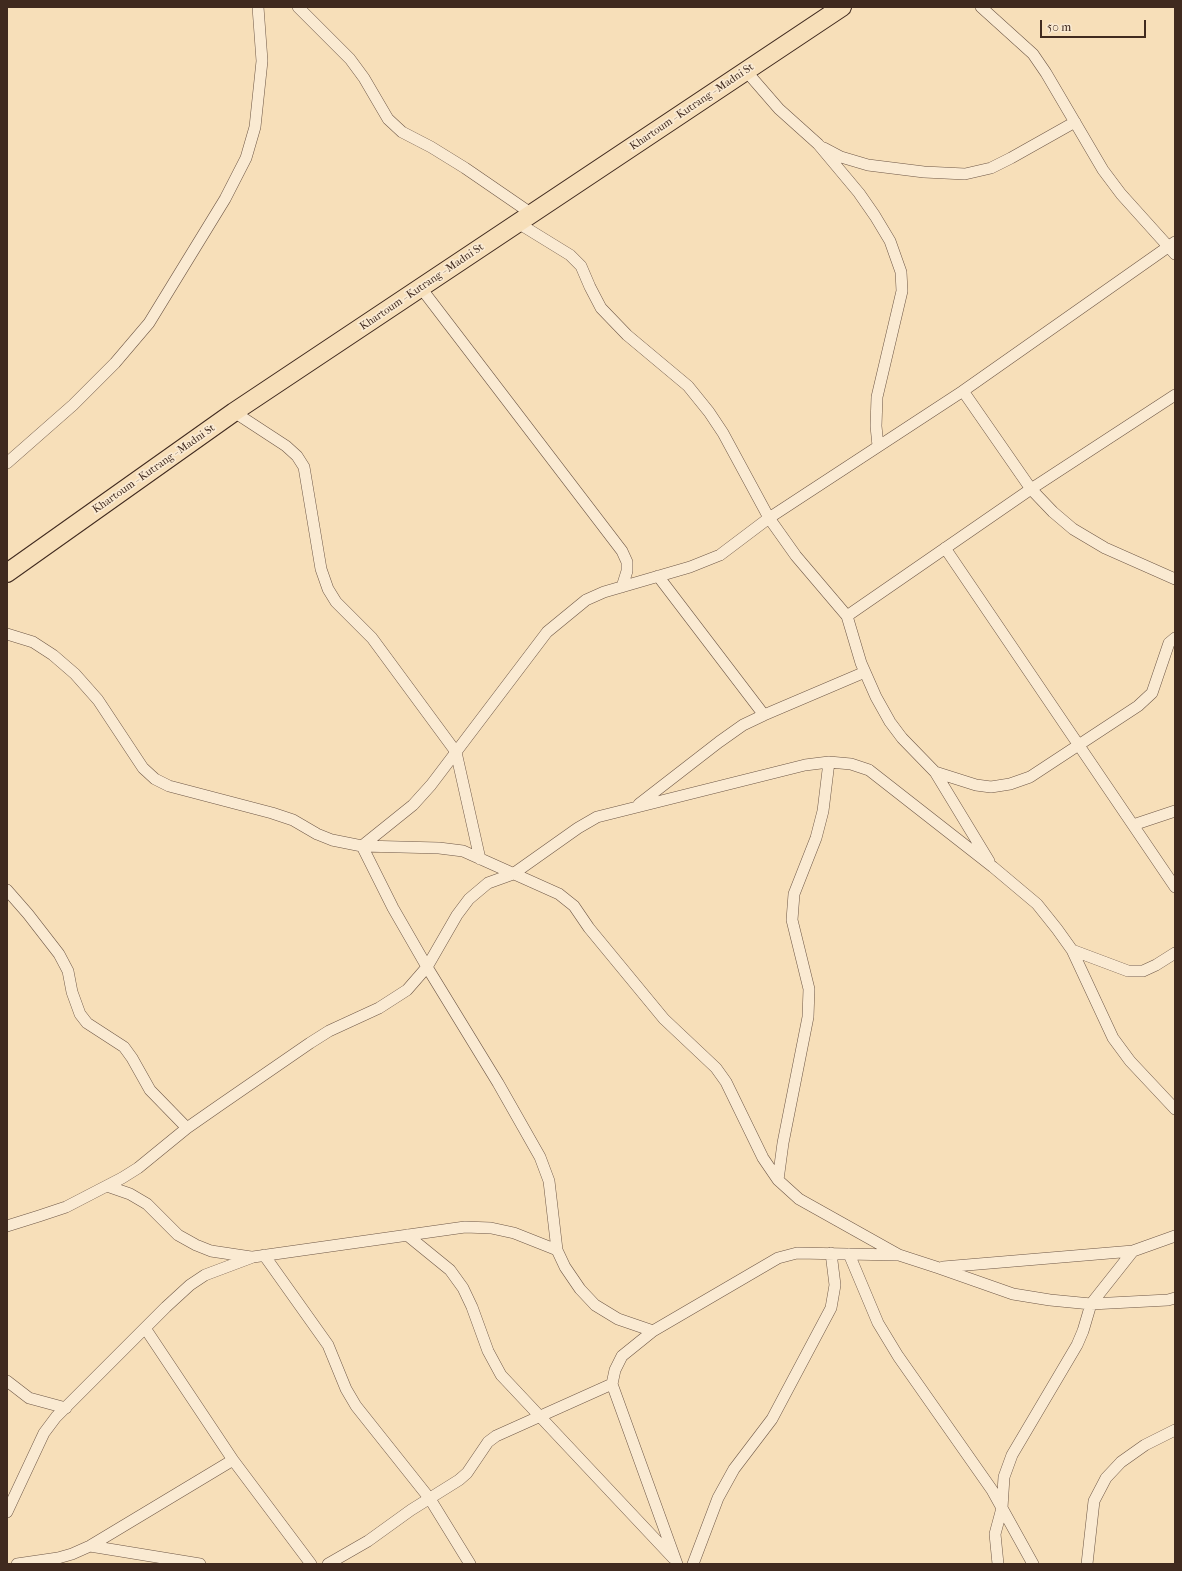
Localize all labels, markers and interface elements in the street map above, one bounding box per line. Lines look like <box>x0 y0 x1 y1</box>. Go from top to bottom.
scale bar <box>1042 12 1148 38</box>
text: 50 m <box>1047 20 1071 34</box>
street label: Khartoum - Kutrang - Madni St <box>628 61 756 153</box>
street label: Khartoum - Kutrang - Madni St <box>358 241 486 333</box>
street label: Khartoum - Kutrang - Madni St <box>90 422 218 516</box>

